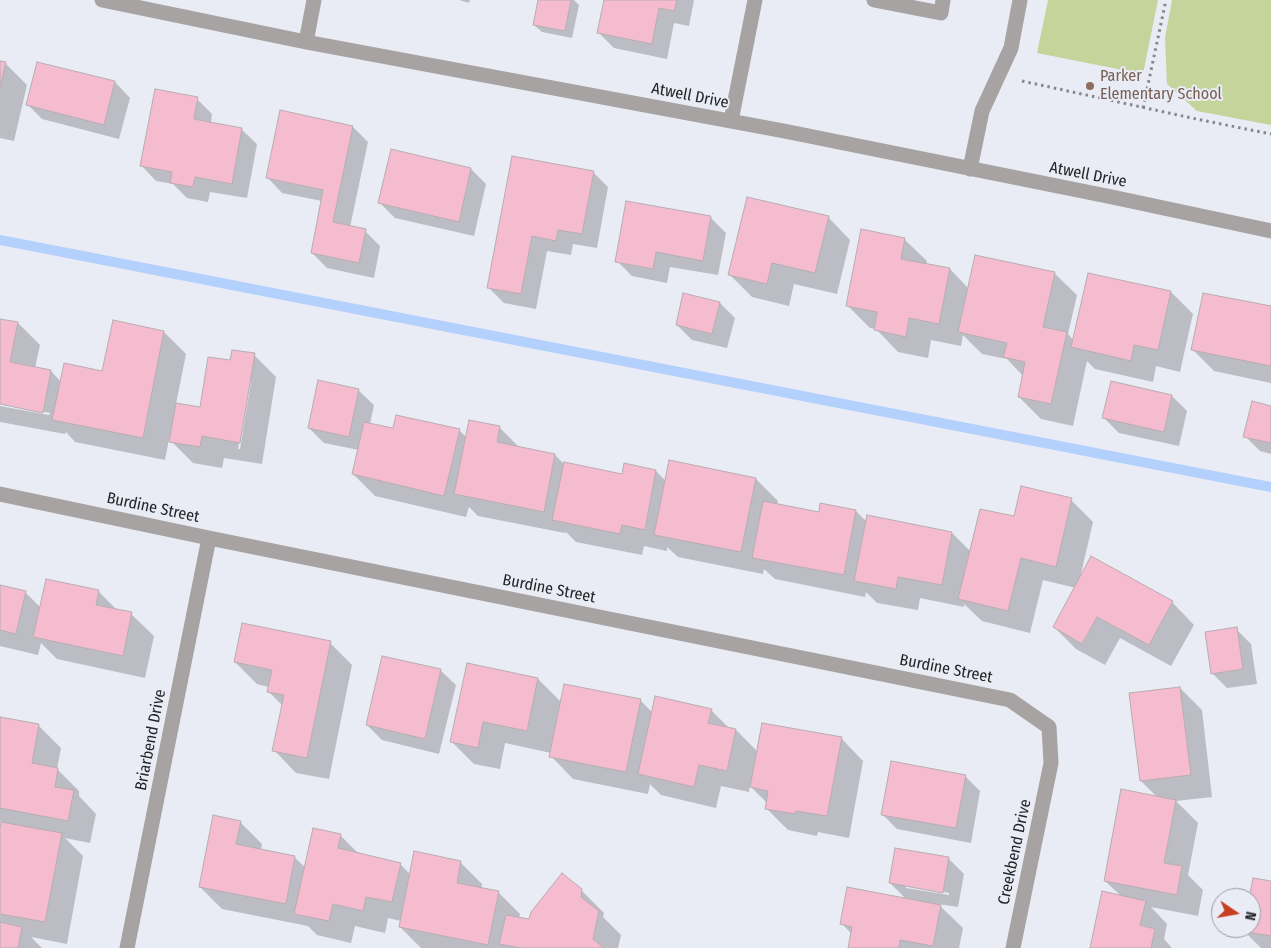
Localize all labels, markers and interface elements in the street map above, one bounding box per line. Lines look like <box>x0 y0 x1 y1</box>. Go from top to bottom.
place label: Parker Elementary School <box>1100 67 1222 105</box>
street label: Atwell Drive <box>650 79 730 113</box>
marker: Parker Elementary School <box>1084 80 1096 92</box>
street label: Atwell Drive <box>1048 158 1128 192</box>
street label: Burdine Street <box>105 489 201 527</box>
street label: Burdine Street <box>501 571 597 607</box>
street label: Burdine Street <box>898 651 994 687</box>
street label: Briarbend Drive <box>132 688 170 792</box>
street label: Creekbend Drive <box>994 798 1036 906</box>
north arrow <box>1211 888 1261 938</box>
text: N <box>1241 910 1259 922</box>

